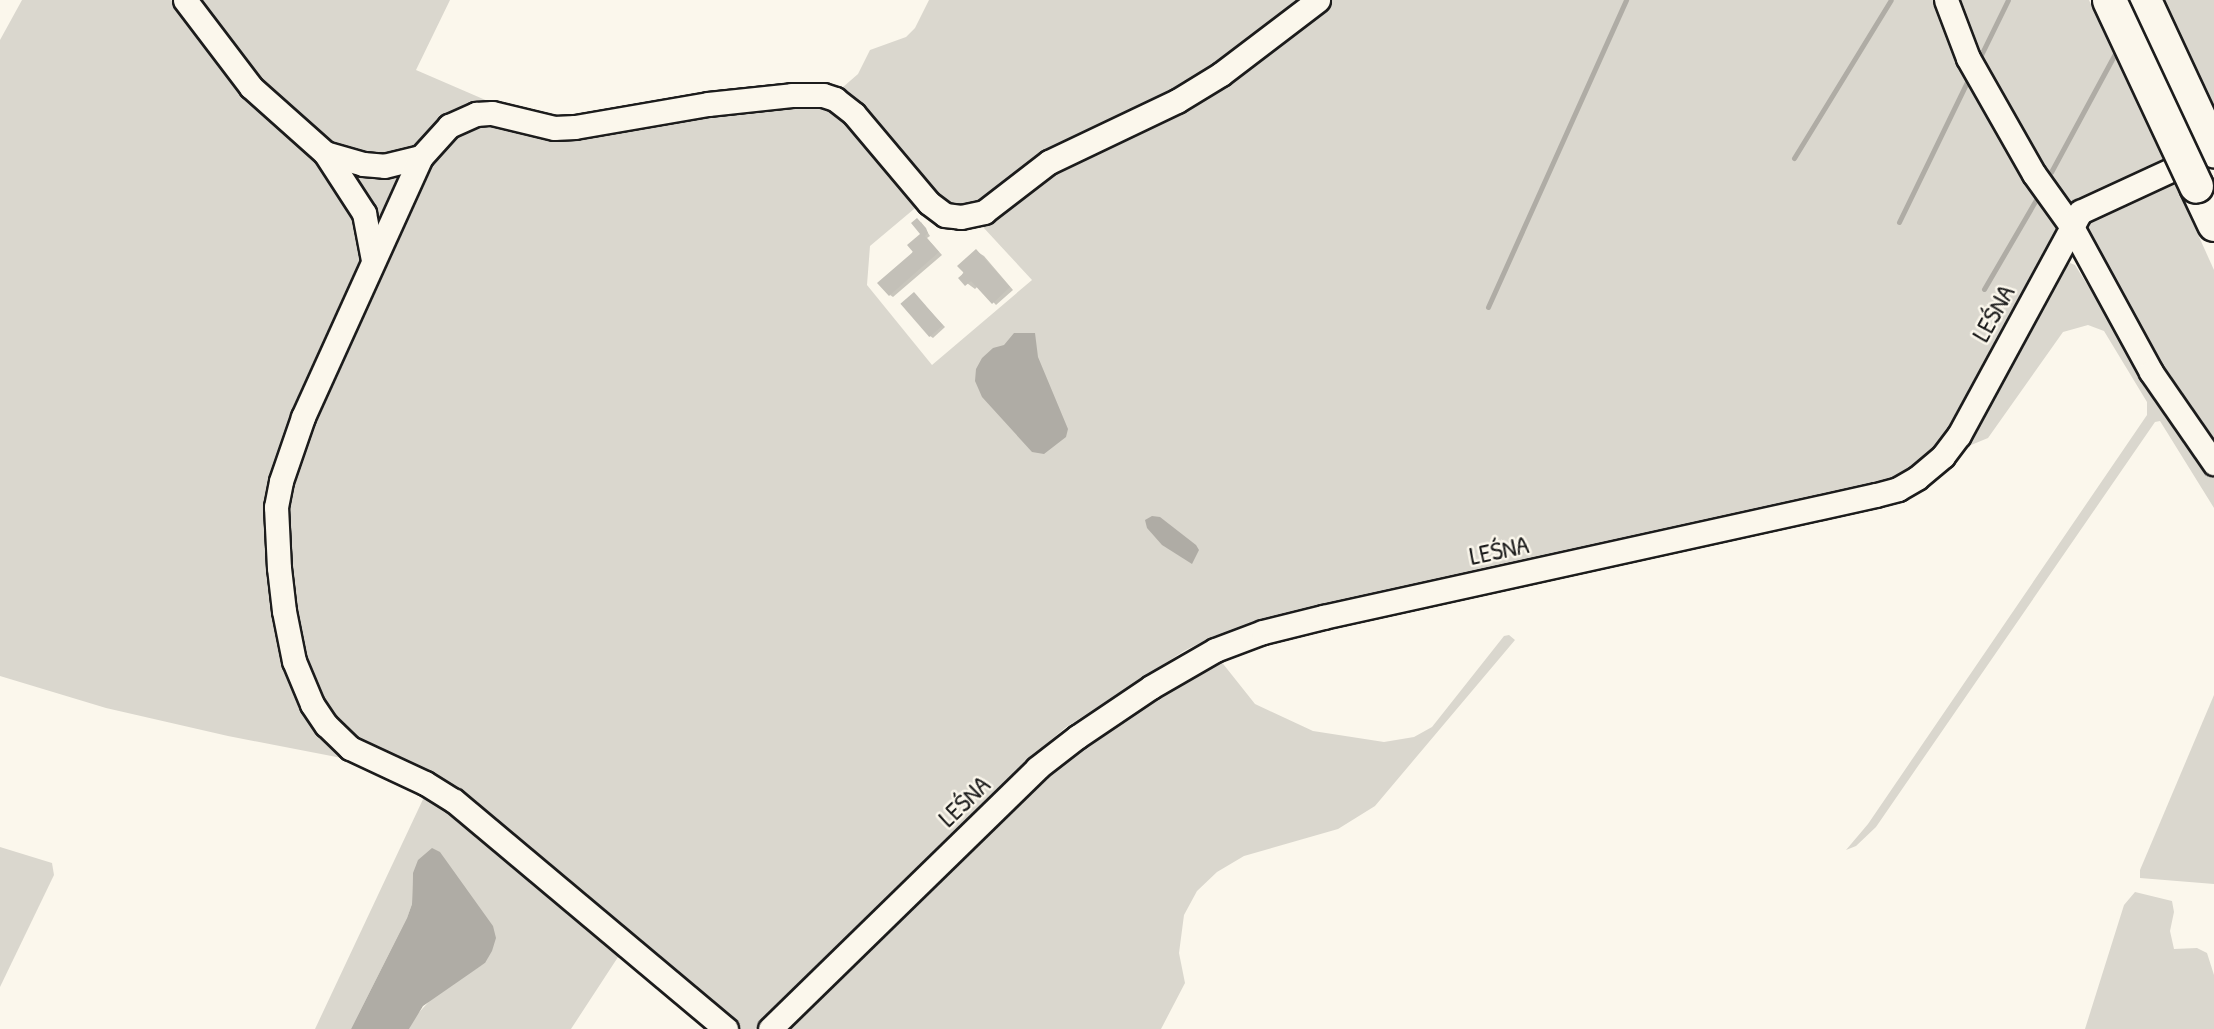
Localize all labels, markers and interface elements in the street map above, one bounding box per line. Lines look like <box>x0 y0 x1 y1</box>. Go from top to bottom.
street label: LEŚNA <box>1965 279 2021 347</box>
street label: LEŚNA <box>1467 529 1531 571</box>
street label: LEŚNA <box>932 769 996 833</box>

